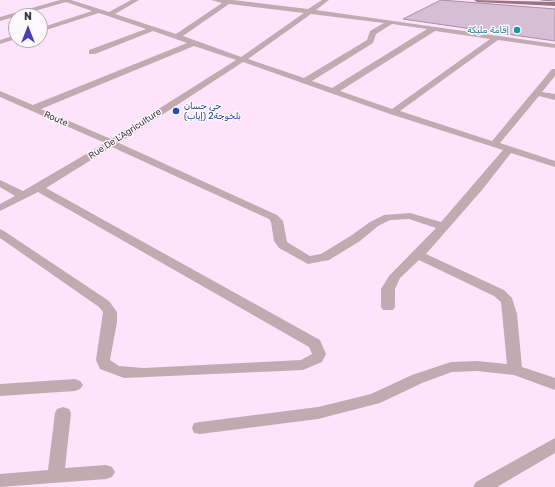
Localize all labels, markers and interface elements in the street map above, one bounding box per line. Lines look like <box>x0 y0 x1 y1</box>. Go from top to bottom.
north arrow <box>8 8 48 48</box>
text: N <box>24 10 32 23</box>
place label: إقامة مليكة <box>467 25 509 35</box>
marker: إقامة مليكة <box>512 25 522 35</box>
place label: حي حسان بلخوجة2 (إياب) <box>184 101 241 122</box>
marker: حي حسان بلخوجة2 (إياب) <box>171 106 181 116</box>
street label: Rue De L'Agriculture <box>87 107 163 161</box>
street label: Route <box>42 109 70 129</box>

